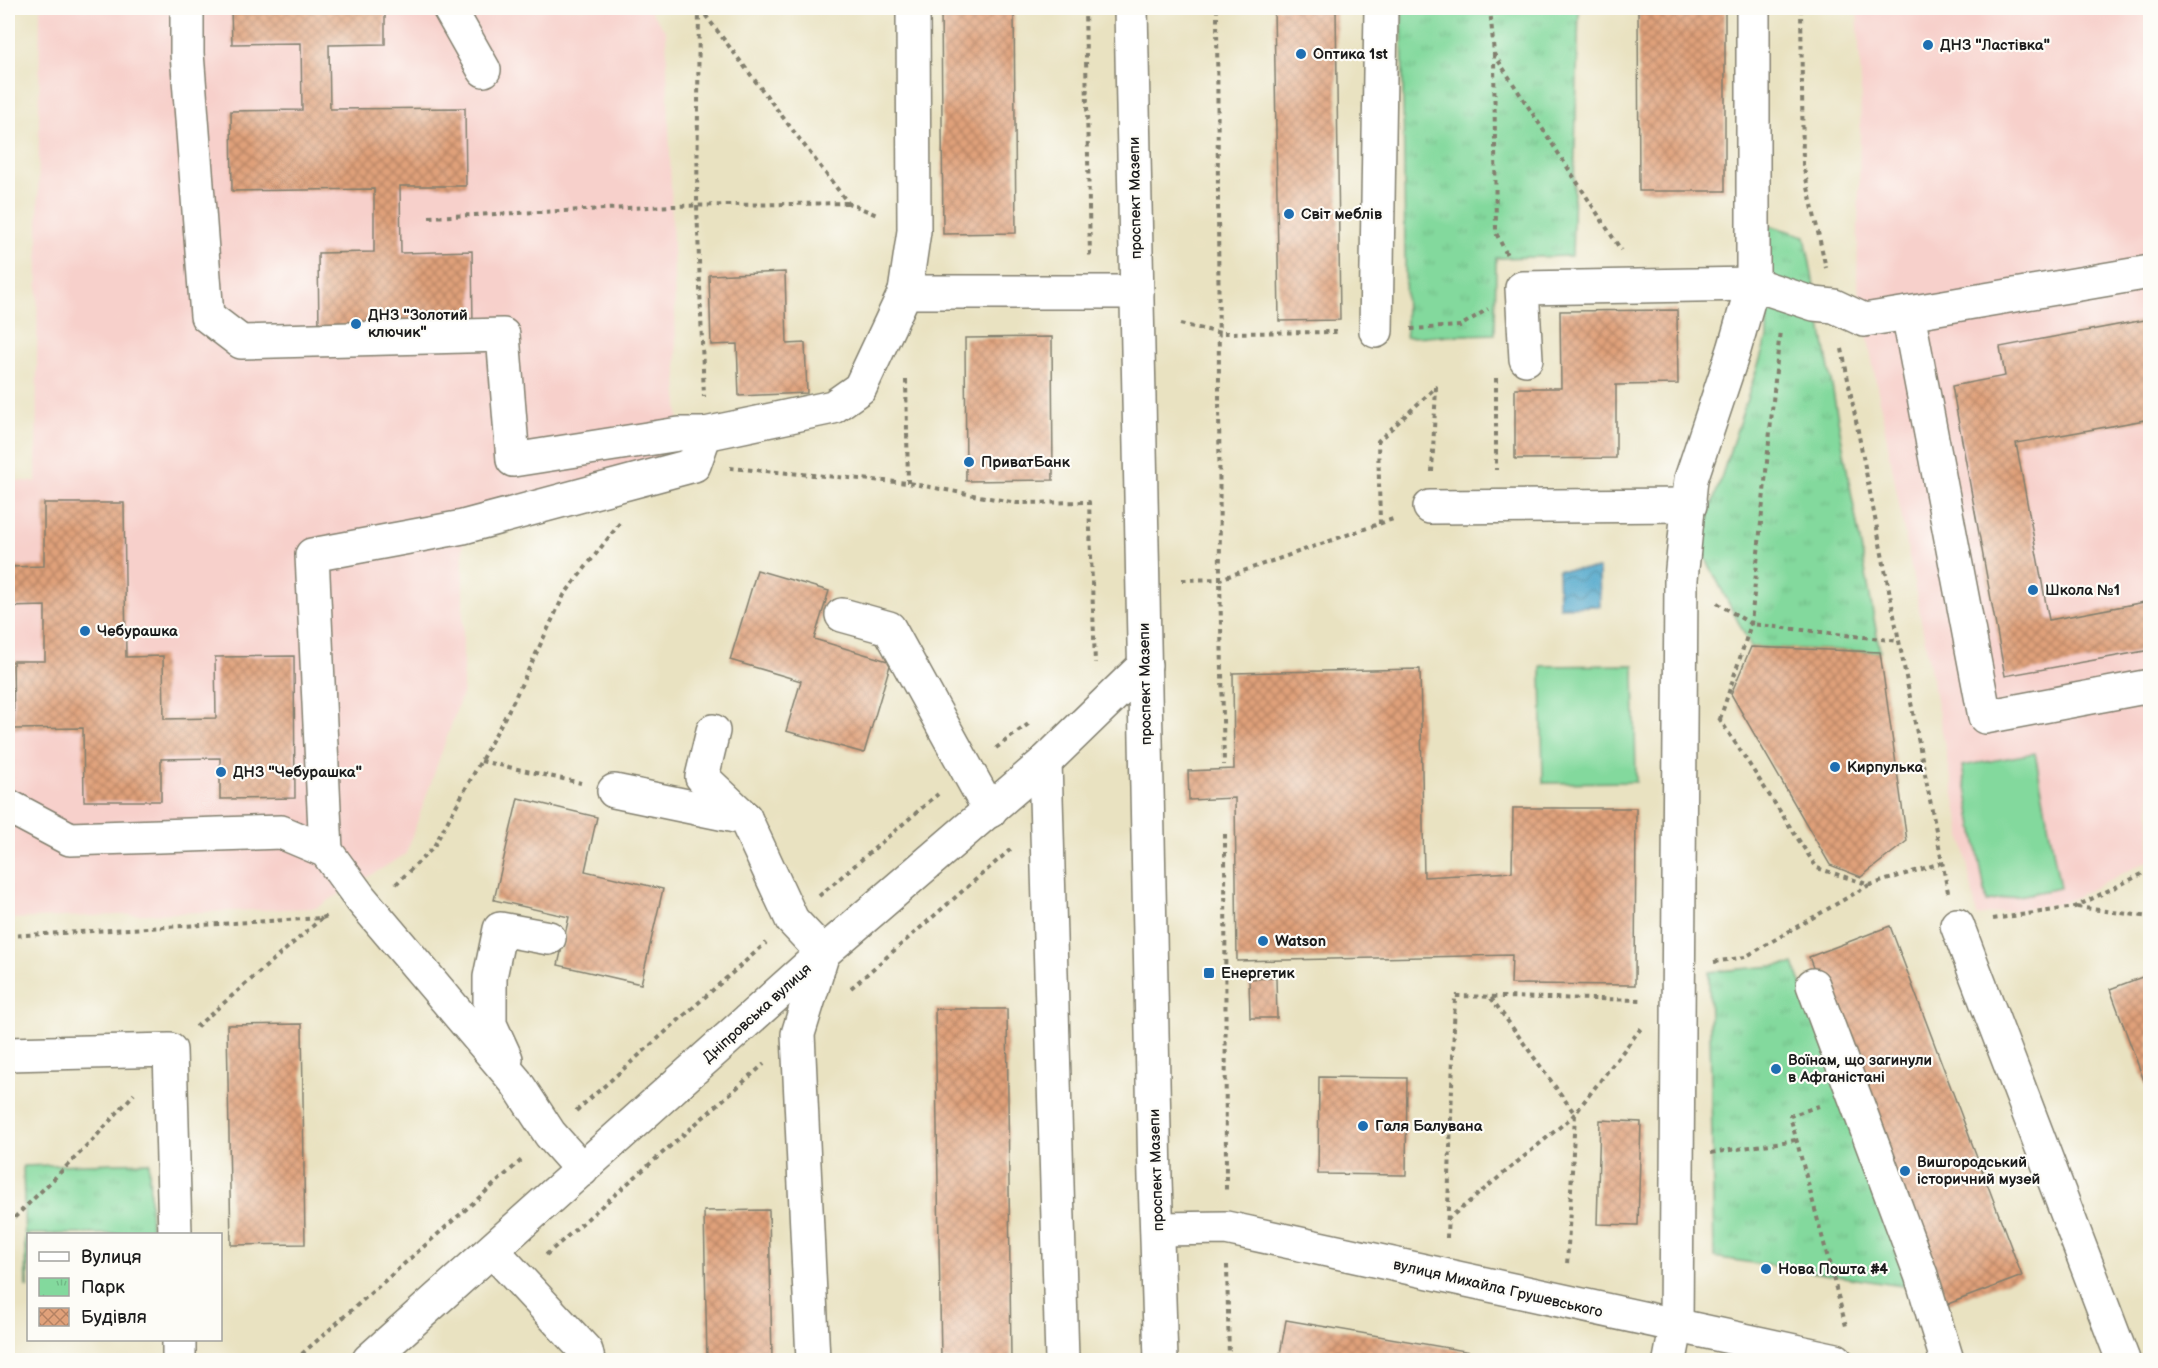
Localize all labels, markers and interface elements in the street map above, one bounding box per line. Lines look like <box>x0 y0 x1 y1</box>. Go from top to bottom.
place label: ДНЗ "Ластівка" <box>1940 36 2050 55</box>
marker: ДНЗ "Ластівка" <box>1921 38 1935 52</box>
place label: Оптика 1st <box>1313 45 1388 64</box>
marker: Оптика 1st <box>1294 47 1308 61</box>
street label: проспект Мазепи <box>1125 137 1146 259</box>
place label: Світ меблів <box>1301 205 1382 224</box>
marker: Світ меблів <box>1282 207 1296 221</box>
place label: ДНЗ "Золотий ключик" <box>368 306 468 342</box>
marker: ДНЗ "Золотий ключик" <box>349 317 363 331</box>
place label: ПриватБанк <box>981 453 1071 472</box>
marker: ПриватБанк <box>962 455 976 469</box>
place label: Школа №1 <box>2045 581 2120 600</box>
marker: Школа №1 <box>2026 583 2040 597</box>
place label: Чебурашка <box>97 622 178 641</box>
street label: проспект Мазепи <box>1135 623 1156 745</box>
marker: Чебурашка <box>78 624 92 638</box>
place label: Кирпулька <box>1847 758 1923 777</box>
marker: Кирпулька <box>1828 760 1842 774</box>
place label: ДНЗ "Чебурашка" <box>233 763 362 782</box>
marker: ДНЗ "Чебурашка" <box>214 765 228 779</box>
place label: Watson <box>1275 932 1326 951</box>
marker: Watson <box>1256 934 1270 948</box>
street label: Дніпровська вулиця <box>699 960 816 1067</box>
place label: Енергетик <box>1221 964 1296 983</box>
marker: Енергетик <box>1202 966 1216 980</box>
place label: Воїнам, що загинули в Афганістані <box>1788 1051 1932 1087</box>
marker: Воїнам, що загинули в Афганістані <box>1769 1062 1783 1076</box>
street label: проспект Мазепи <box>1145 1108 1168 1231</box>
place label: Галя Балувана <box>1375 1117 1483 1136</box>
marker: Галя Балувана <box>1356 1119 1370 1133</box>
place label: Вишгородський історичний музей <box>1917 1153 2040 1189</box>
marker: Вишгородський історичний музей <box>1898 1164 1912 1178</box>
legend <box>27 1233 222 1341</box>
text: Вулиця <box>81 1247 142 1268</box>
street label: вулиця Михайла Грушевського <box>1391 1255 1605 1322</box>
place label: Нова Пошта #4 <box>1778 1260 1888 1279</box>
marker: Нова Пошта #4 <box>1759 1262 1773 1276</box>
text: Парк <box>81 1277 125 1298</box>
text: Будівля <box>81 1307 147 1328</box>

